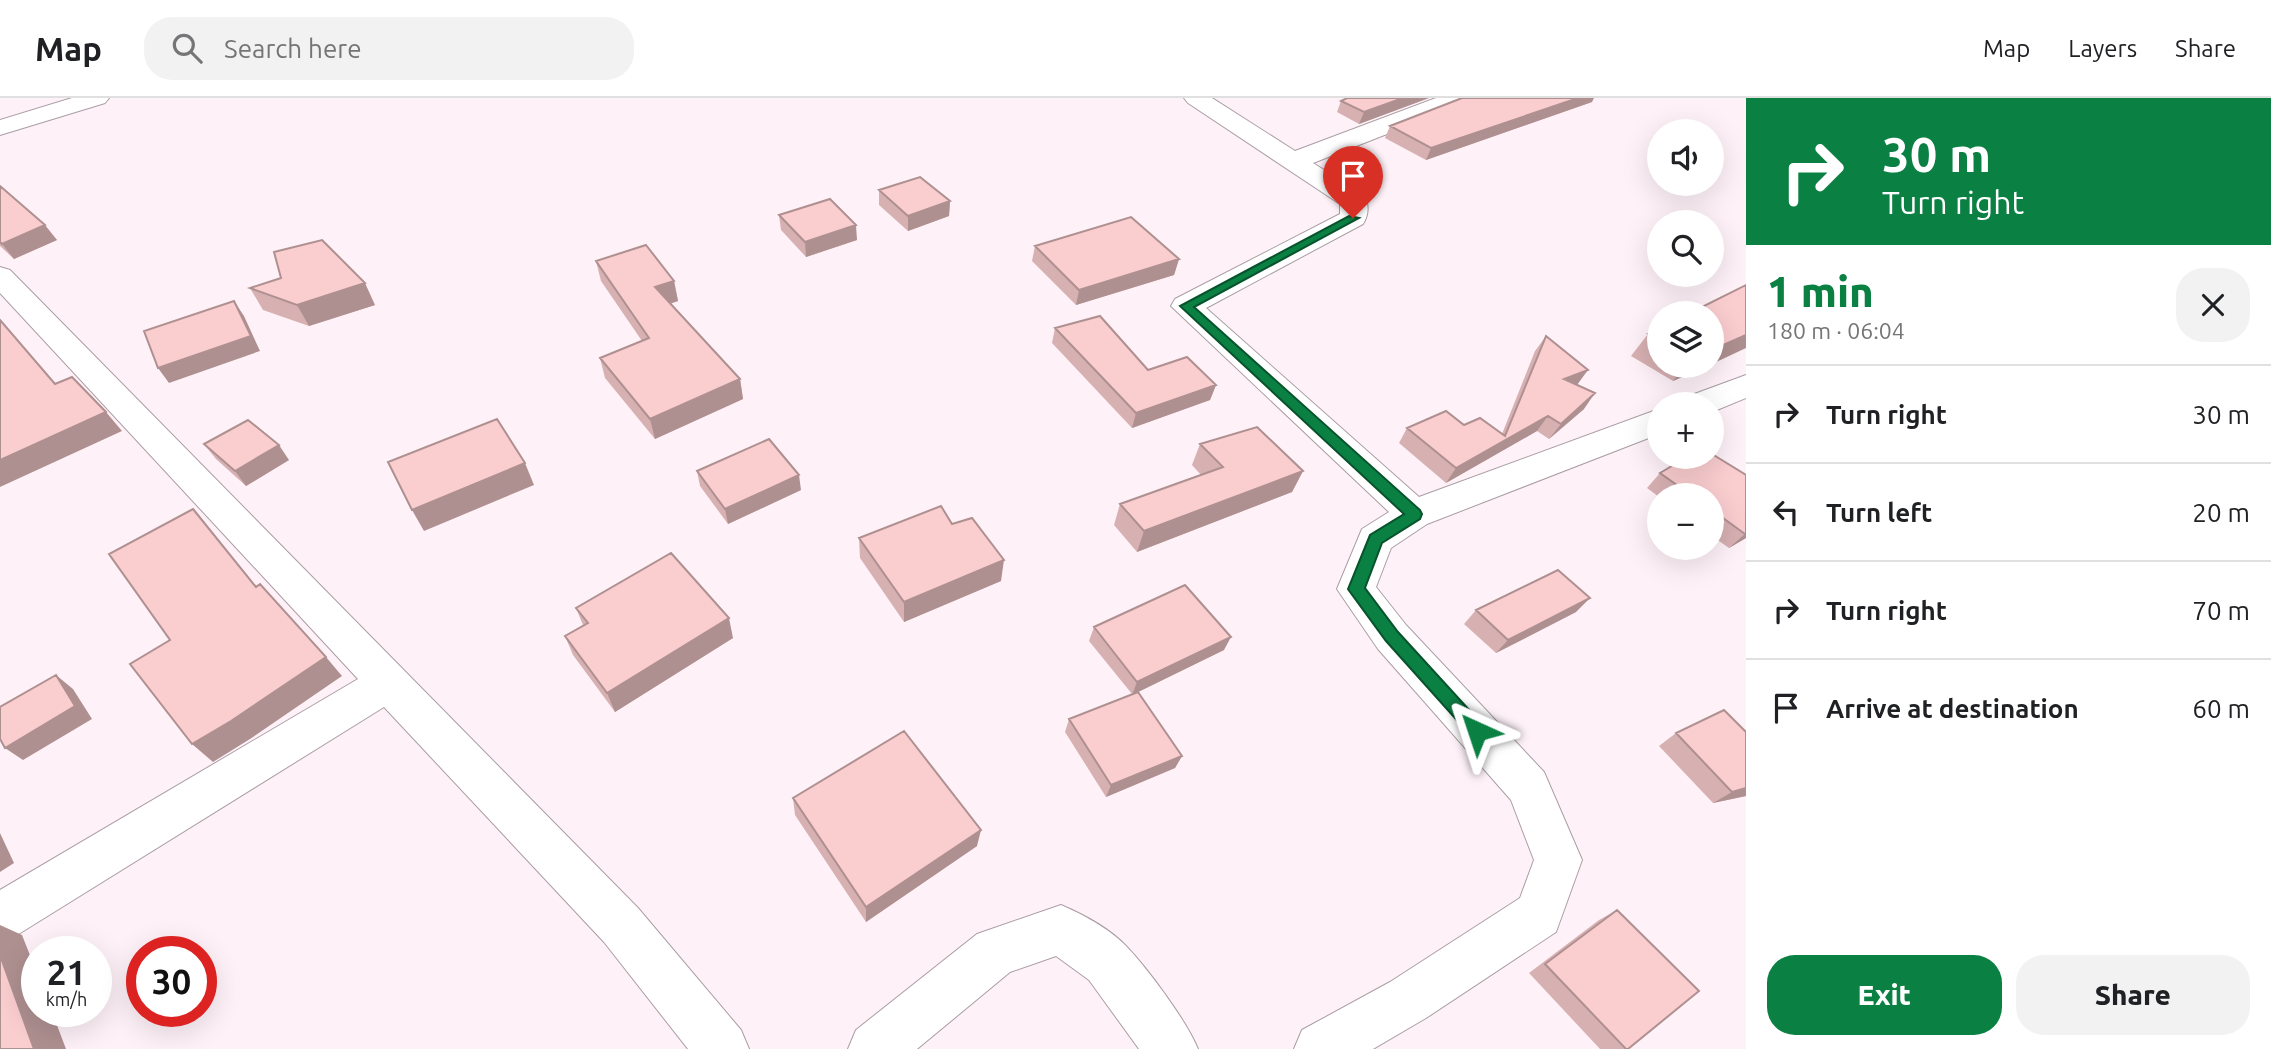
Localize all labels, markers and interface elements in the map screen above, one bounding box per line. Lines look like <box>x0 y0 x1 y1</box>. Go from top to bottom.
search box <box>144 17 634 80</box>
icon: search <box>168 29 206 67</box>
text: Map <box>35 30 102 67</box>
text: Search here <box>224 34 362 63</box>
text: Map <box>1983 35 2030 62</box>
text: Layers <box>2068 35 2137 62</box>
text: Share <box>2175 35 2236 62</box>
map controls <box>1647 119 1724 560</box>
button: sound <box>1647 119 1724 196</box>
icon: right <box>1767 126 1858 217</box>
text: 30 m <box>1882 126 1991 181</box>
pin <box>1323 146 1383 218</box>
icon: arrive <box>1334 157 1372 195</box>
text: Turn right <box>1882 184 2024 220</box>
button: search <box>1647 210 1724 287</box>
text: 1 min <box>1767 268 1874 315</box>
button: close <box>2176 268 2250 342</box>
button: layers <box>1647 301 1724 378</box>
text: 180 m · 06:04 <box>1767 318 1905 343</box>
button: + <box>1647 392 1724 469</box>
icon: right <box>1767 395 1805 433</box>
text: Turn right <box>1826 400 1947 429</box>
text: 30 m <box>2192 400 2250 429</box>
button: − <box>1647 483 1724 560</box>
icon: left <box>1767 493 1805 531</box>
text: Turn left <box>1826 498 1932 527</box>
text: 20 m <box>2192 498 2250 527</box>
icon: right <box>1767 591 1805 629</box>
text: Turn right <box>1826 596 1947 625</box>
text: 70 m <box>2192 596 2250 625</box>
icon: arrive <box>1767 689 1805 727</box>
position arrow <box>1440 694 1514 768</box>
text: Arrive at destination <box>1826 694 2079 723</box>
text: 60 m <box>2192 694 2250 723</box>
speed limit sign: 30 <box>126 936 217 1027</box>
text: 21 <box>47 952 86 992</box>
button: Exit <box>1767 955 2002 1035</box>
button: Share <box>2016 955 2250 1035</box>
text: km/h <box>46 989 87 1009</box>

